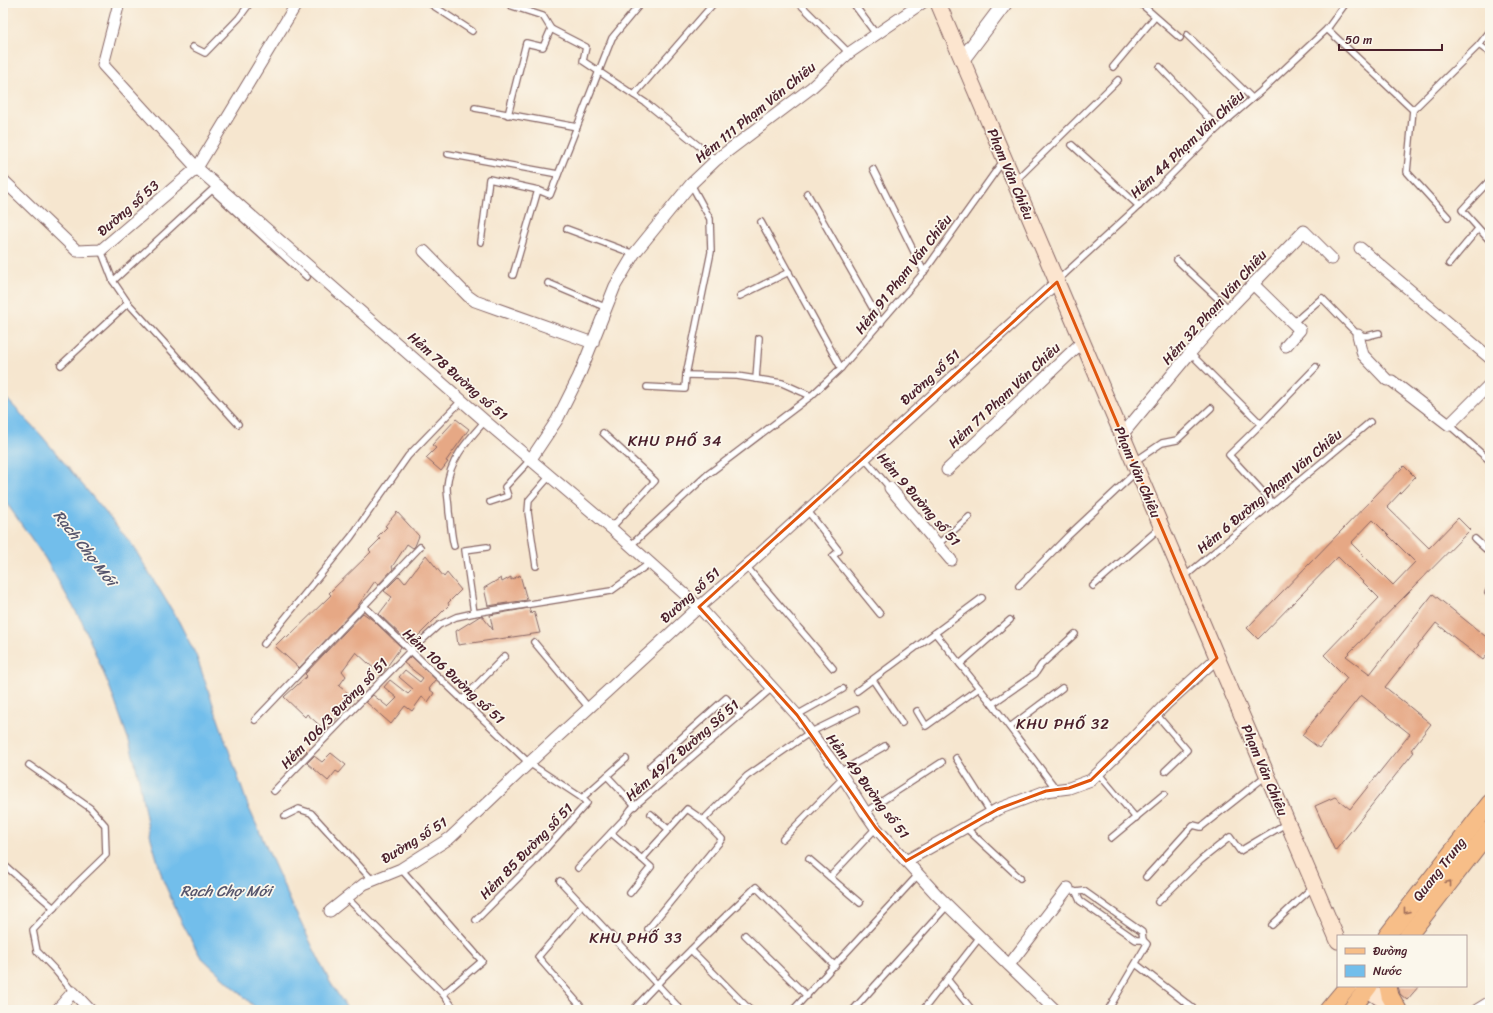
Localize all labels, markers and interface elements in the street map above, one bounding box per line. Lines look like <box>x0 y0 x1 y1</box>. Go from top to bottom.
scale bar <box>1339 26 1442 52</box>
text: 50 m <box>1345 29 1372 51</box>
street label: Hẻm 111 Phạm Văn Chiêu <box>689 55 822 169</box>
street label: Hẻm 44 Phạm Văn Chiêu <box>1124 84 1251 205</box>
street label: Phạm Văn Chiêu <box>980 124 1041 224</box>
street label: Đường số 53 <box>91 174 166 243</box>
street label: Hẻm 91 Phạm Văn Chiêu <box>848 208 959 340</box>
street label: Hẻm 32 Phạm Văn Chiêu <box>1155 243 1274 371</box>
street label: Hẻm 78 Đường số 51 <box>402 326 514 427</box>
street label: Hẻm 71 Phạm Văn Chiêu <box>942 336 1067 454</box>
street label: Đường số 51 <box>894 343 966 412</box>
street label: Phạm Văn Chiêu <box>1107 422 1168 522</box>
street label: Hẻm 6 Đường Phạm Văn Chiêu <box>1191 422 1348 560</box>
district label: KHU PHỐ 34 <box>628 428 722 454</box>
street label: Hẻm 9 Đường số 51 <box>870 446 967 552</box>
water label: Rạch Chợ Mới <box>47 504 125 594</box>
street label: Đường số 51 <box>654 561 726 630</box>
street label: Hẻm 106 Đường số 51 <box>397 622 511 731</box>
street label: Hẻm 106/3 Đường số 51 <box>274 652 394 775</box>
street label: Hẻm 49/2 Đường Số 51 <box>619 693 745 807</box>
district label: KHU PHỐ 32 <box>1016 711 1110 737</box>
street label: Phạm Văn Chiêu <box>1234 720 1295 820</box>
street label: Hẻm 49 Đường số 51 <box>819 728 916 845</box>
street label: Hẻm 85 Đường số 51 <box>473 797 579 906</box>
street label: Đường số 51 <box>376 810 453 871</box>
street label: Quang Trung <box>1406 832 1473 907</box>
water label: Rạch Chợ Mới <box>180 878 274 904</box>
one-way arrow <box>1444 880 1451 887</box>
one-way arrow <box>1404 907 1411 914</box>
district label: KHU PHỐ 33 <box>589 925 683 951</box>
legend <box>1337 935 1467 987</box>
text: Đường <box>1373 940 1407 962</box>
text: Nước <box>1373 960 1402 982</box>

